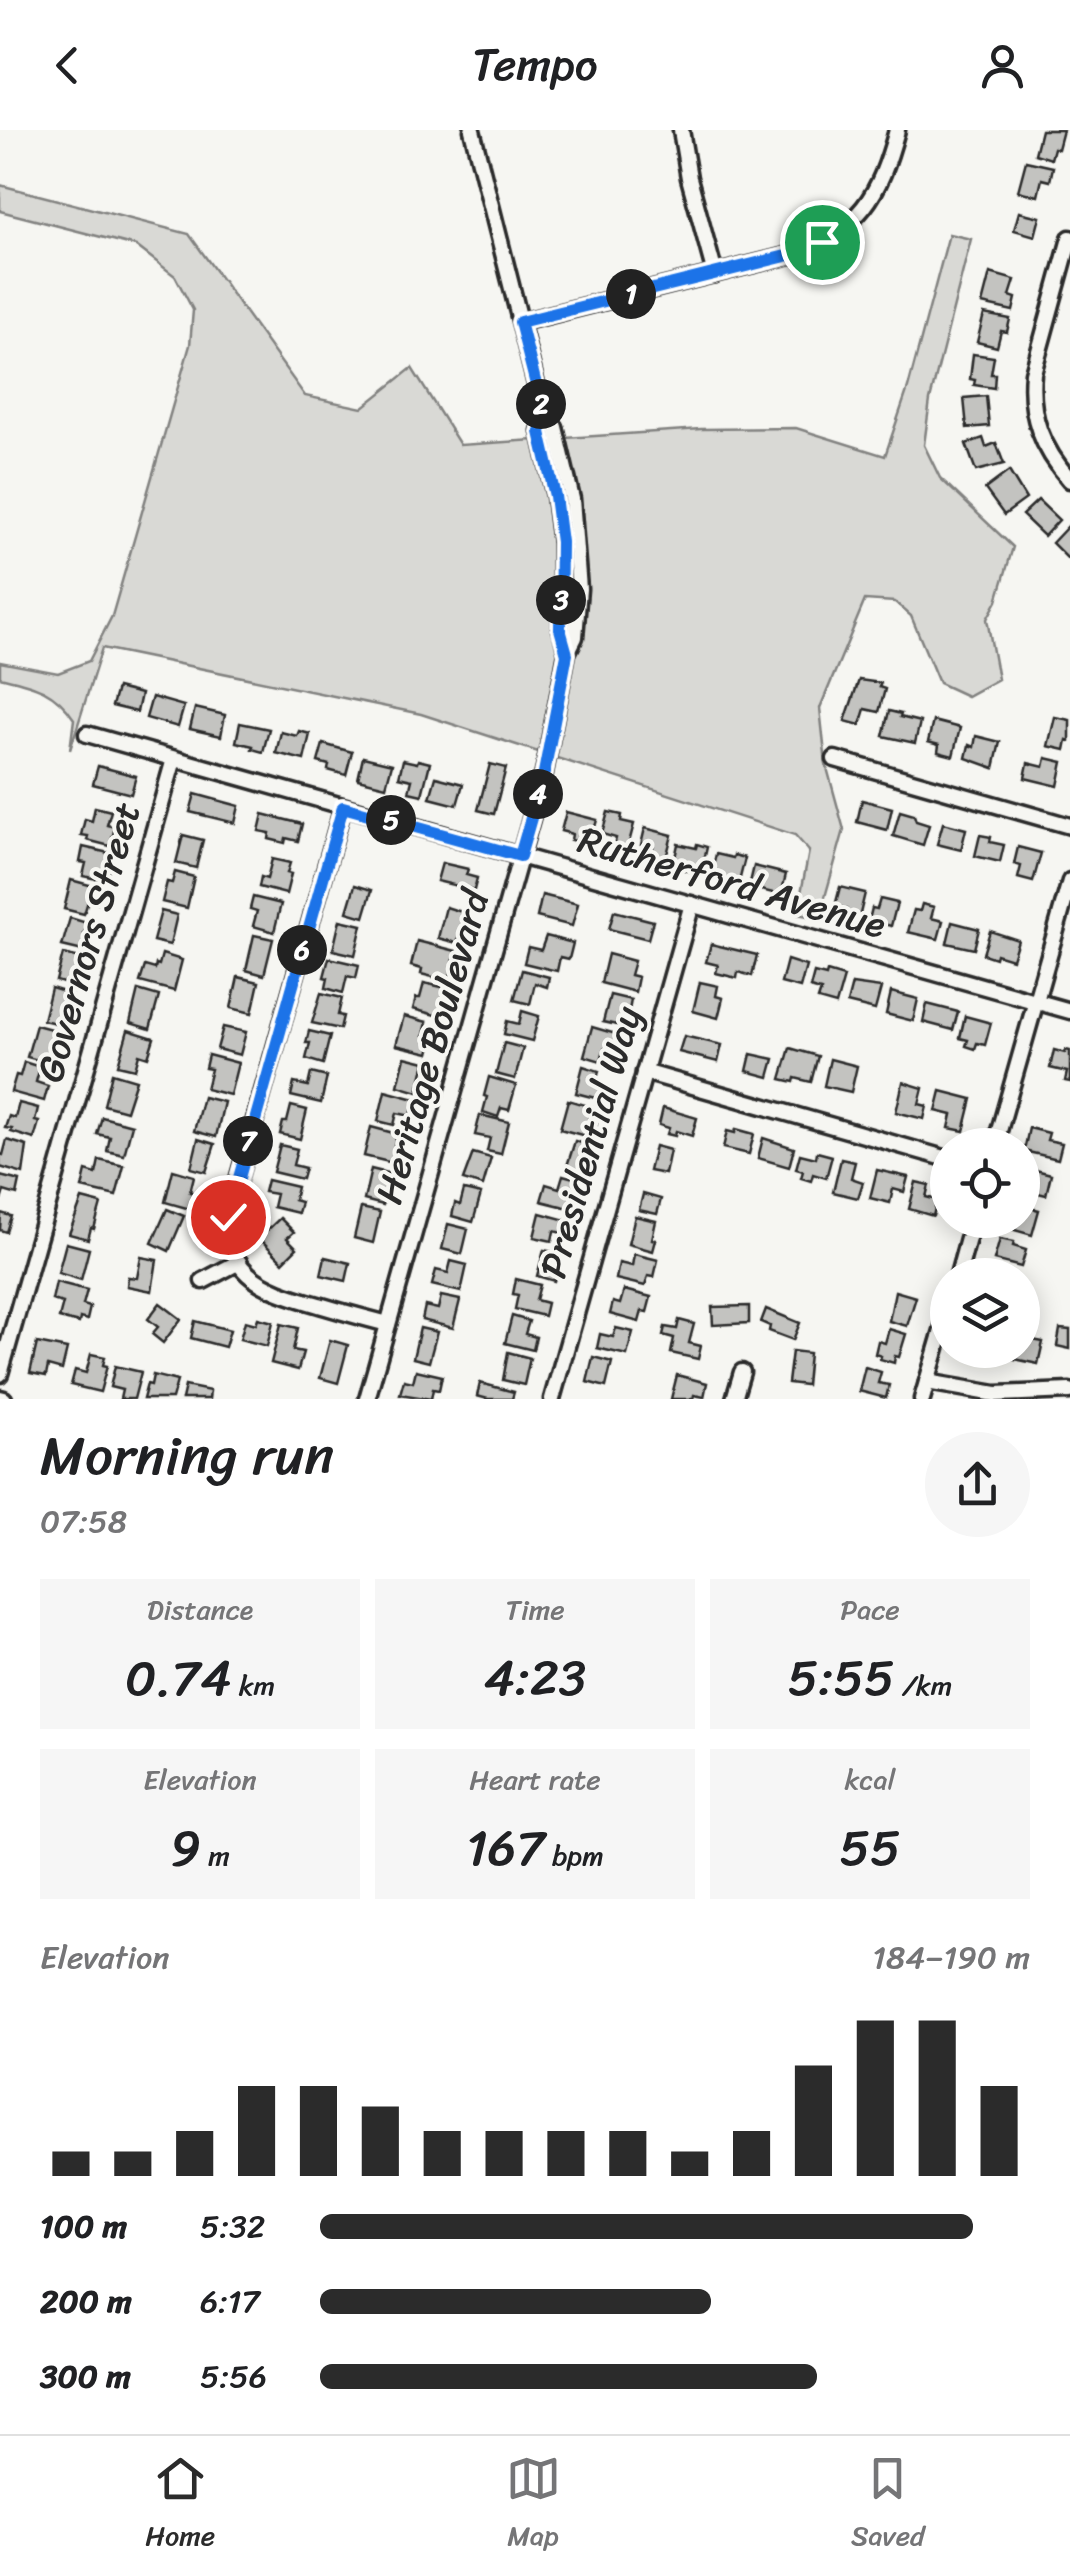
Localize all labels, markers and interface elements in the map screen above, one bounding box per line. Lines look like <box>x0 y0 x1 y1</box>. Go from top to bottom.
text: Tempo <box>472 25 598 105</box>
icon: back <box>40 38 95 93</box>
icon: person <box>975 38 1030 93</box>
pin <box>780 200 865 285</box>
icon: arrive <box>795 215 850 270</box>
pin: 1 <box>606 269 656 319</box>
text: 1 <box>625 269 637 318</box>
pin: 2 <box>516 379 566 429</box>
text: 2 <box>533 379 549 428</box>
pin: 3 <box>536 575 586 625</box>
text: 3 <box>553 575 569 624</box>
pin: 4 <box>513 769 563 819</box>
text: 4 <box>529 769 547 818</box>
street label: Governors Street <box>17 794 160 1090</box>
pin: 5 <box>366 795 416 845</box>
text: 5 <box>382 795 400 844</box>
street label: Rutherford Avenue <box>570 807 894 958</box>
street label: Heritage Boulevard <box>356 880 510 1212</box>
pin: 6 <box>277 925 327 975</box>
text: 6 <box>294 925 310 974</box>
street label: Presidential Way <box>520 998 661 1286</box>
pin: 7 <box>223 1116 273 1166</box>
text: 7 <box>240 1116 256 1165</box>
map controls <box>930 1128 1040 1368</box>
button: locate <box>930 1128 1040 1238</box>
pin <box>186 1175 271 1260</box>
icon: check <box>201 1190 256 1245</box>
button: layers <box>930 1258 1040 1368</box>
text: Morning run <box>40 1407 334 1504</box>
button: share <box>925 1432 1030 1537</box>
text: 07:58 <box>40 1493 127 1550</box>
text: Distance <box>147 1585 253 1634</box>
text: Time <box>505 1585 565 1634</box>
text: Pace <box>840 1585 900 1634</box>
text: 0.74 <box>125 1634 231 1723</box>
text: 4:23 <box>484 1634 586 1723</box>
text: 5:55 <box>788 1634 895 1723</box>
text: km <box>231 1661 275 1710</box>
text: /km <box>895 1661 952 1710</box>
text: Elevation <box>143 1755 257 1804</box>
text: Heart rate <box>469 1755 601 1804</box>
text: kcal <box>845 1755 895 1804</box>
text: 9 <box>170 1804 201 1893</box>
text: 167 <box>466 1804 545 1893</box>
text: 55 <box>839 1804 901 1893</box>
text: m <box>201 1831 230 1880</box>
text: bpm <box>545 1831 604 1880</box>
text: Elevation <box>40 1929 170 1986</box>
text: 184–190 m <box>872 1929 1030 1986</box>
text: 100 m <box>40 2198 127 2255</box>
text: 5:32 <box>200 2198 265 2255</box>
text: 200 m <box>40 2273 132 2330</box>
text: 6:17 <box>200 2273 260 2330</box>
text: 300 m <box>40 2348 131 2405</box>
text: 5:56 <box>200 2348 267 2405</box>
tab: Home <box>145 2451 215 2560</box>
tab: Map <box>506 2451 561 2560</box>
tab: Saved <box>851 2451 925 2560</box>

